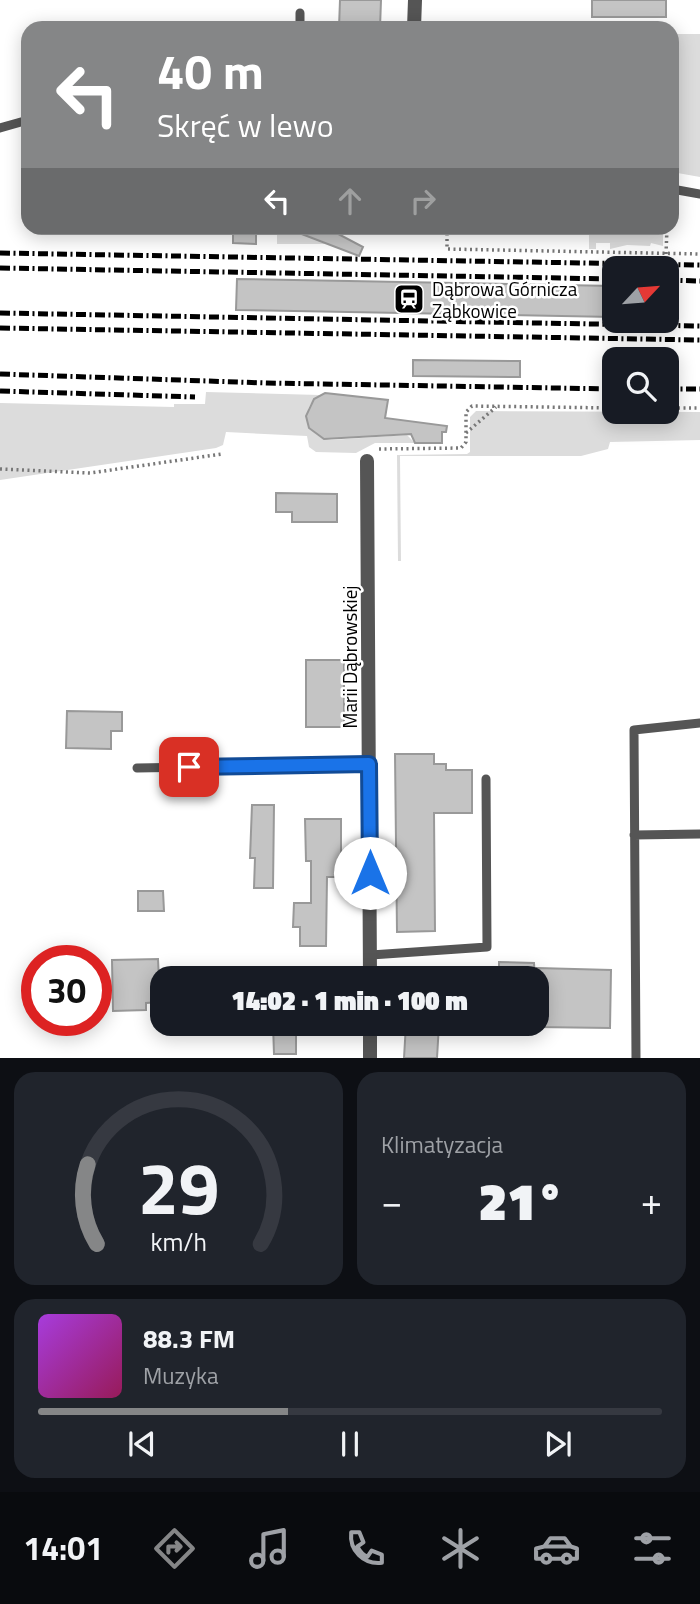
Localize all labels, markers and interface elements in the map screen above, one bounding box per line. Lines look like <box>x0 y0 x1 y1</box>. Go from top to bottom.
text: 40 m <box>157 33 264 108</box>
icon: left <box>42 49 133 140</box>
text: Skręć w lewo <box>157 101 334 149</box>
icon: left <box>258 182 296 220</box>
icon: ahead <box>331 182 369 220</box>
icon: right <box>404 182 442 220</box>
north arrow <box>602 256 679 332</box>
map controls <box>602 256 679 424</box>
place label: Dąbrowa Górnicza Ząbkowice <box>432 274 578 325</box>
station icon: Dąbrowa Górnicza Ząbkowice <box>392 282 426 316</box>
button: search <box>602 347 679 424</box>
street label: Marii Dąbrowskiej <box>335 586 364 728</box>
pin <box>159 737 219 797</box>
icon: arrive <box>170 748 208 786</box>
position arrow <box>333 836 407 910</box>
speed limit sign: 30 <box>21 945 112 1036</box>
text: 14:02 · 1 min · 100 m <box>231 981 468 1020</box>
text: Klimatyzacja <box>381 1127 503 1162</box>
text: 29 <box>138 1133 219 1243</box>
text: 21° <box>479 1161 564 1240</box>
text: − <box>381 1172 402 1230</box>
text: + <box>641 1172 662 1230</box>
text: km/h <box>150 1223 207 1261</box>
text: 88.3 FM <box>143 1319 235 1358</box>
text: Muzyka <box>143 1358 219 1393</box>
icon: previous <box>123 1425 161 1463</box>
icon: pause <box>331 1425 369 1463</box>
icon: next <box>539 1425 577 1463</box>
text: 14:01 <box>23 1524 103 1572</box>
icon: directions <box>150 1524 199 1573</box>
icon: music <box>245 1524 294 1573</box>
icon: phone <box>341 1524 390 1573</box>
icon: climate <box>436 1524 485 1573</box>
icon: car <box>532 1524 581 1573</box>
icon: filters <box>628 1524 677 1573</box>

